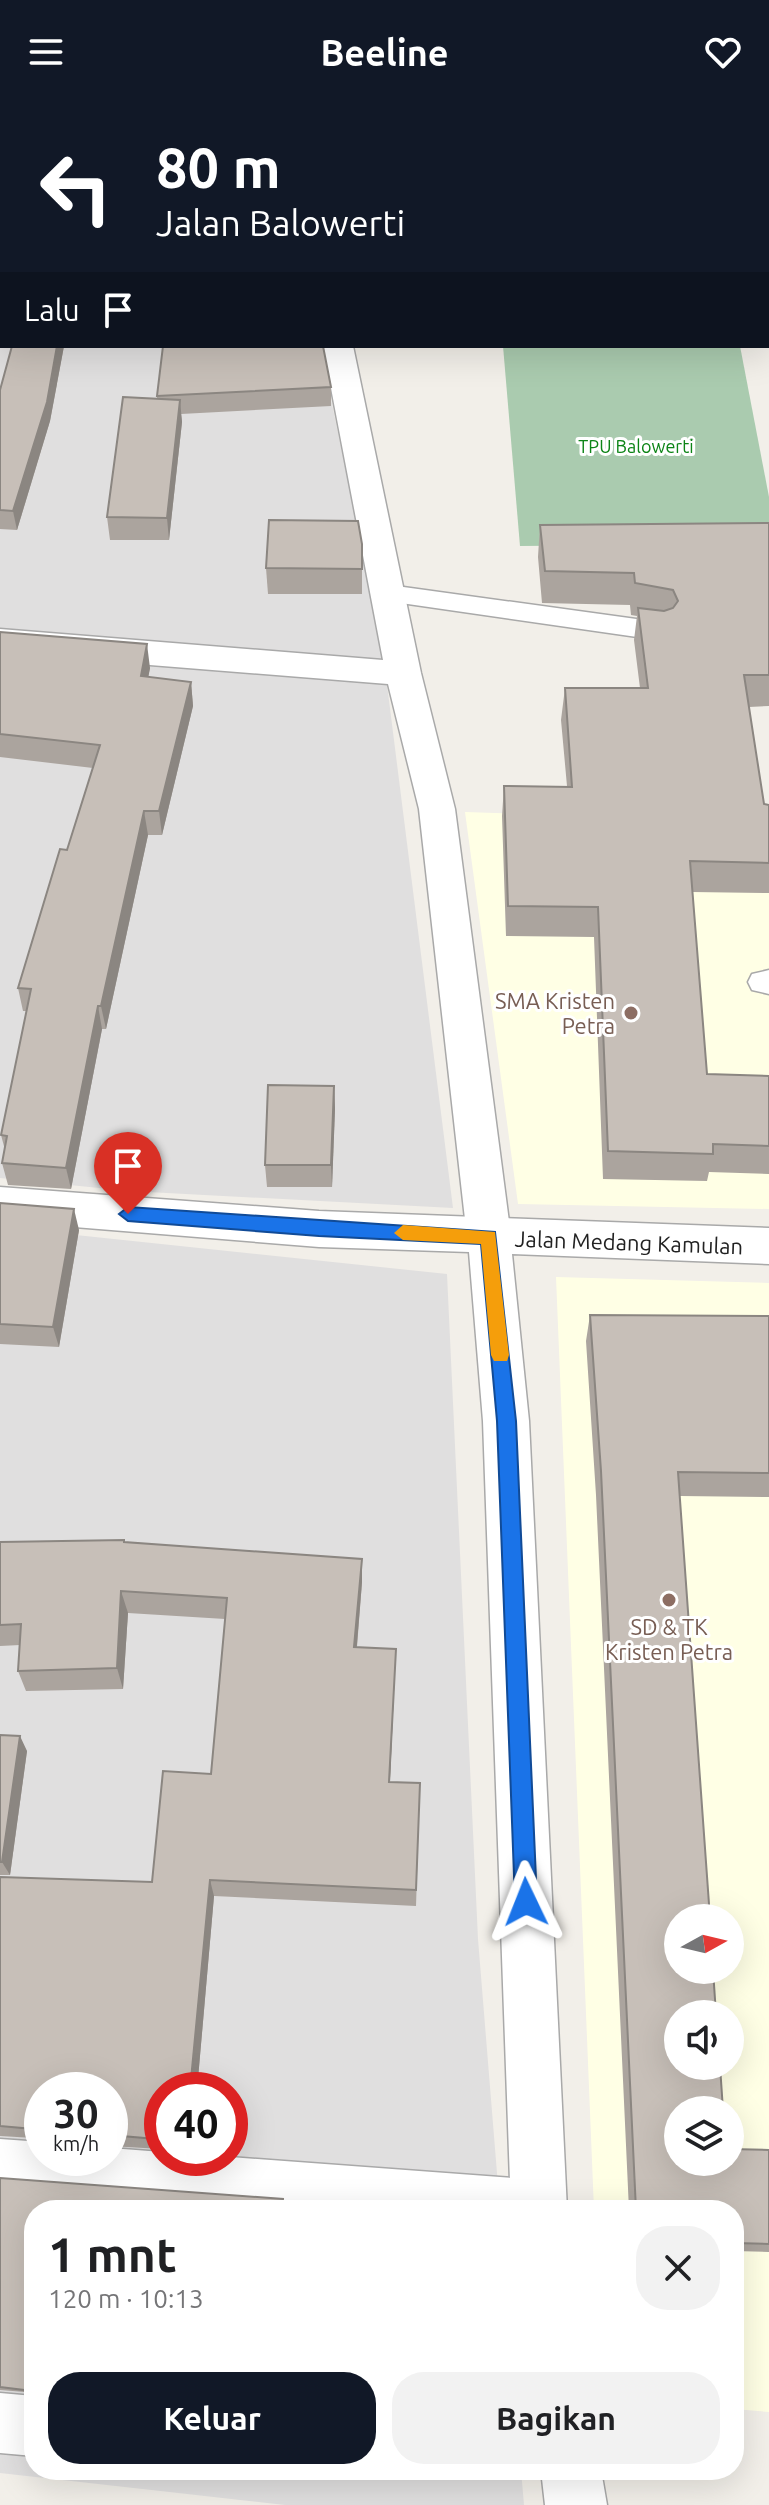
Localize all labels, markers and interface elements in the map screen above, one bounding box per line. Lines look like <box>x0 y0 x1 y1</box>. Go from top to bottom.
icon: menu <box>24 30 68 74</box>
icon: heart <box>701 30 745 74</box>
text: Beeline <box>320 32 449 73</box>
icon: left <box>24 136 128 240</box>
text: 80 m <box>156 136 281 199</box>
text: Jalan Balowerti <box>156 202 405 243</box>
icon: arrive <box>96 288 140 332</box>
text: Lalu <box>24 293 80 327</box>
park label: TPU Balowerti <box>578 436 694 456</box>
place label: SMA Kristen Petra <box>495 988 615 1038</box>
marker: SMA Kristen Petra <box>622 1004 640 1022</box>
pin <box>94 1132 162 1214</box>
icon: arrive <box>106 1144 150 1188</box>
street label: Jalan Medang Kamulan <box>514 1226 744 1258</box>
marker: SD & TK Kristen Petra <box>660 1591 678 1609</box>
place label: SD & TK Kristen Petra <box>605 1614 733 1664</box>
position arrow <box>484 1860 568 1944</box>
north arrow <box>664 1904 744 1984</box>
map controls <box>664 1904 744 2176</box>
button: sound <box>664 2000 744 2080</box>
speed limit sign: 40 <box>144 2072 248 2176</box>
text: 30 <box>53 2091 99 2136</box>
button: layers <box>664 2096 744 2176</box>
text: km/h <box>53 2132 99 2155</box>
button: close <box>636 2226 720 2310</box>
text: 1 mnt <box>48 2227 177 2281</box>
text: 120 m · 10:13 <box>48 2284 204 2313</box>
button: Keluar <box>48 2372 376 2464</box>
button: Bagikan <box>392 2372 720 2464</box>

